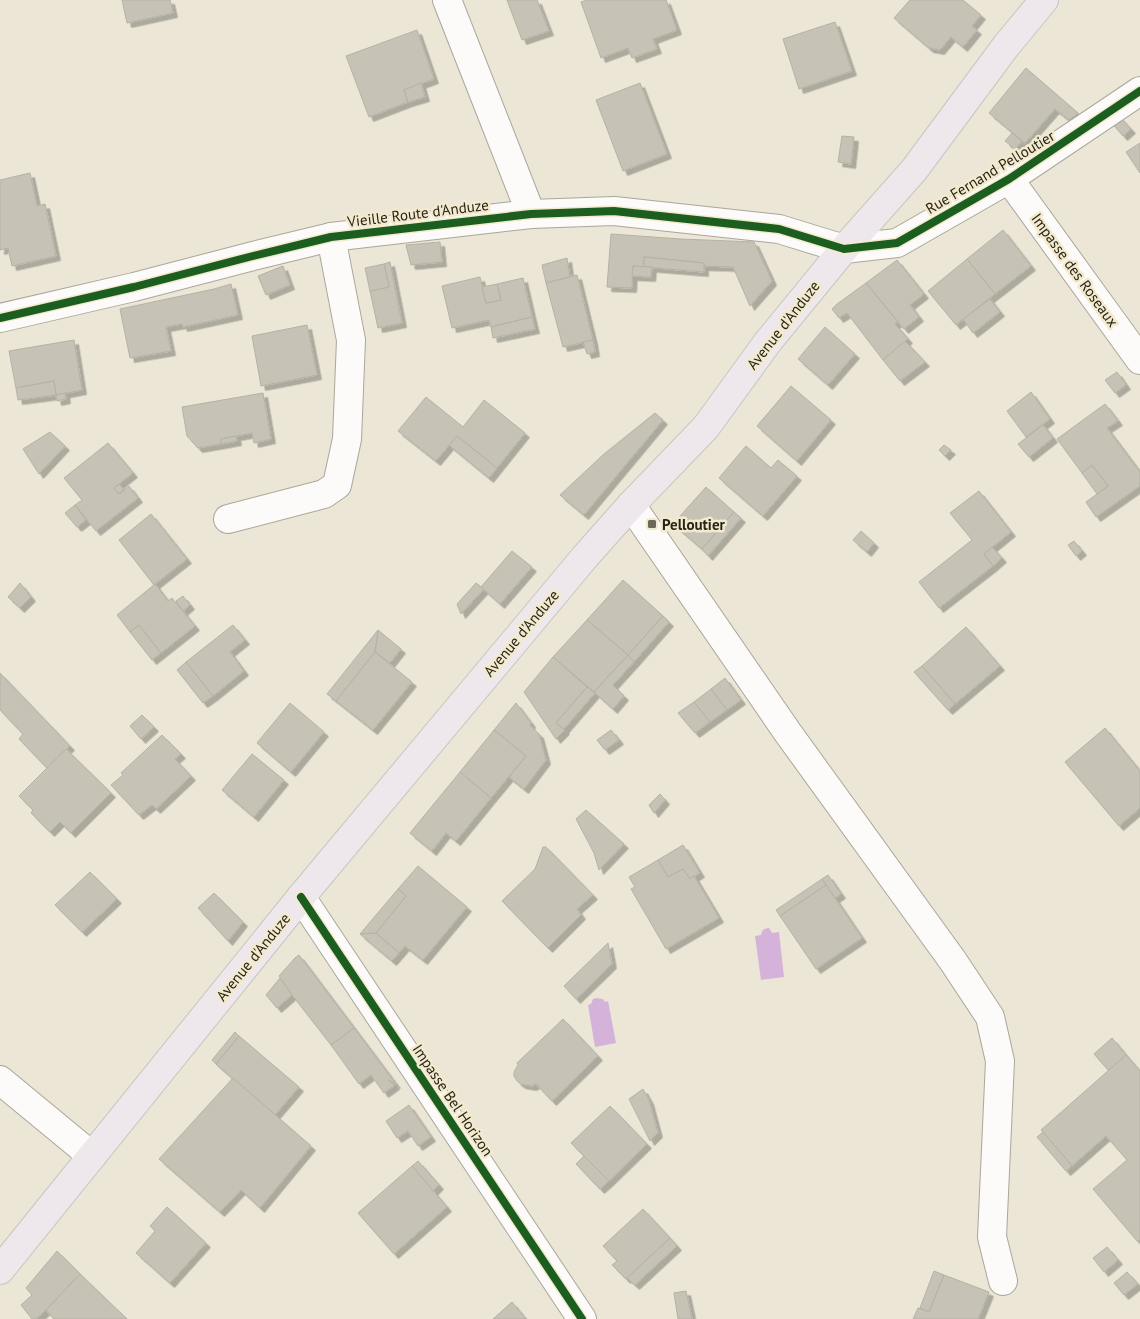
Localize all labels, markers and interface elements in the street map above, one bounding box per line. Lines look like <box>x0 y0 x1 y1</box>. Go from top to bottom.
street label: Rue Fernand Pelloutier <box>922 126 1058 218</box>
street label: Vieille Route d'Anduze <box>345 195 490 231</box>
street label: Impasse des Roseaux <box>1027 209 1123 331</box>
street label: Avenue d'Anduze <box>742 277 824 373</box>
place label: Pelloutier <box>662 515 725 534</box>
marker: Pelloutier <box>646 518 658 530</box>
street label: Avenue d'Anduze <box>479 586 563 680</box>
street label: Avenue d'Anduze <box>212 909 294 1005</box>
street label: Impasse Bel Horizon <box>408 1040 498 1160</box>

